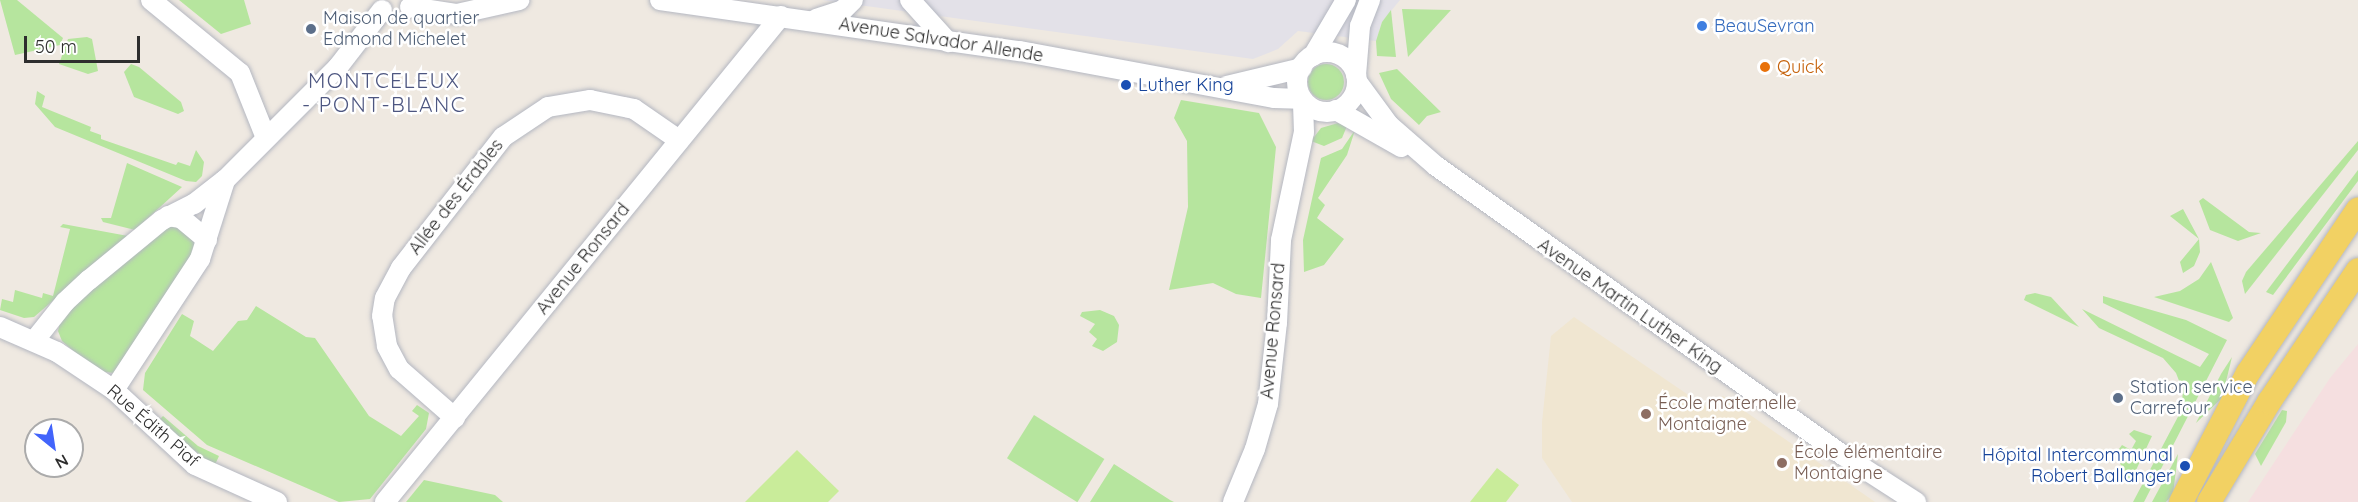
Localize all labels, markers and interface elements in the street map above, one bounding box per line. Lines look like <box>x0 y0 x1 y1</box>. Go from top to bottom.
place label: Maison de quartier Edmond Michelet <box>323 8 479 50</box>
street label: Avenue Salvador Allende <box>837 13 1045 67</box>
place label: BeauSevran <box>1714 15 1815 37</box>
marker: BeauSevran <box>1695 19 1709 33</box>
marker: Maison de quartier Edmond Michelet <box>304 22 318 36</box>
scale bar <box>27 24 142 62</box>
text: 50 m <box>35 35 77 58</box>
place label: Quick <box>1777 56 1824 78</box>
marker: Quick <box>1758 60 1772 74</box>
district label: MONTCELEUX - PONT-BLANC <box>302 67 466 117</box>
place label: Luther King <box>1138 74 1234 96</box>
marker: Luther King <box>1119 78 1133 92</box>
street label: Allée des Érables <box>404 135 508 259</box>
street label: Avenue Ronsard <box>532 199 634 319</box>
street label: Avenue Martin Luther King <box>1534 234 1726 378</box>
street label: Avenue Ronsard <box>1256 262 1290 400</box>
place label: Station service Carrefour <box>2130 377 2253 420</box>
street label: Rue Édith Piaf <box>102 380 204 472</box>
marker: Station service Carrefour <box>2111 391 2125 405</box>
place label: École maternelle Montaigne <box>1658 393 1797 436</box>
marker: École maternelle Montaigne <box>1639 407 1653 421</box>
north arrow <box>24 418 84 478</box>
place label: École élémentaire Montaigne <box>1794 442 1942 484</box>
place label: Hôpital Intercommunal Robert Ballanger <box>1982 445 2173 488</box>
text: N <box>52 450 72 473</box>
marker: École élémentaire Montaigne <box>1775 456 1789 470</box>
marker: Hôpital Intercommunal Robert Ballanger <box>2178 459 2192 473</box>

